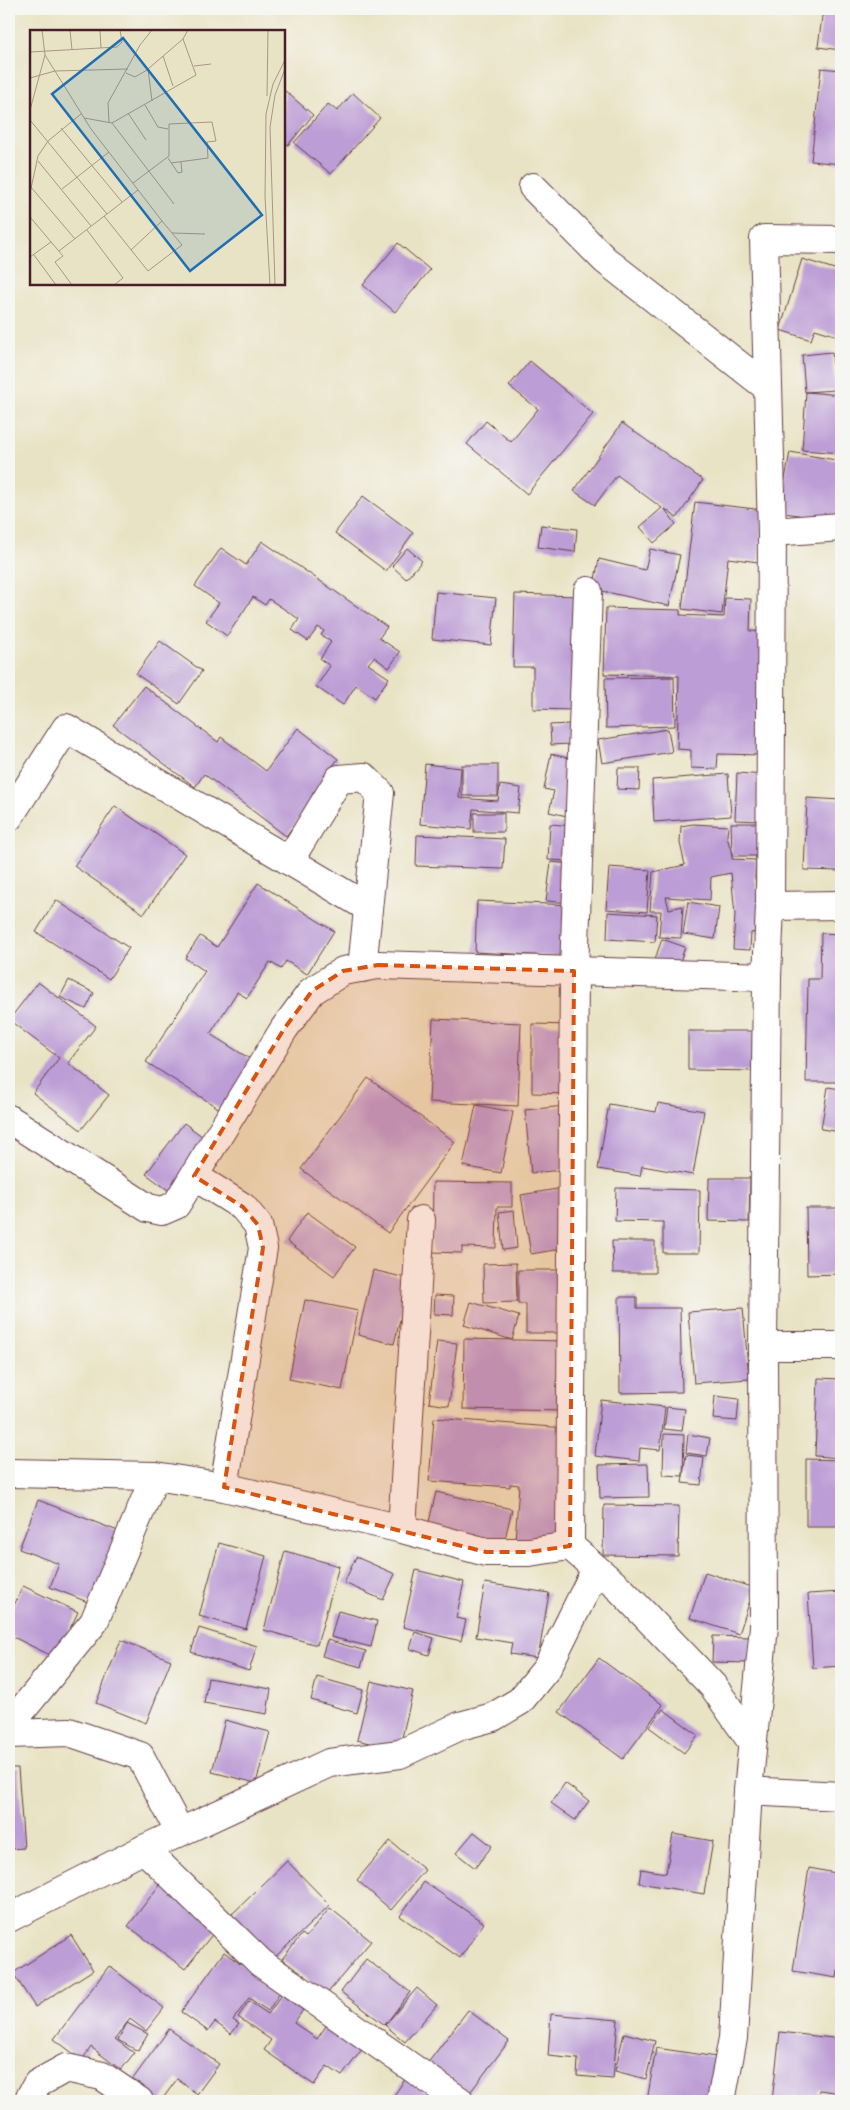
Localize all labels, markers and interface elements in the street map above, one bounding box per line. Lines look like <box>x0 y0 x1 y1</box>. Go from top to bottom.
inset map <box>30 30 285 285</box>

